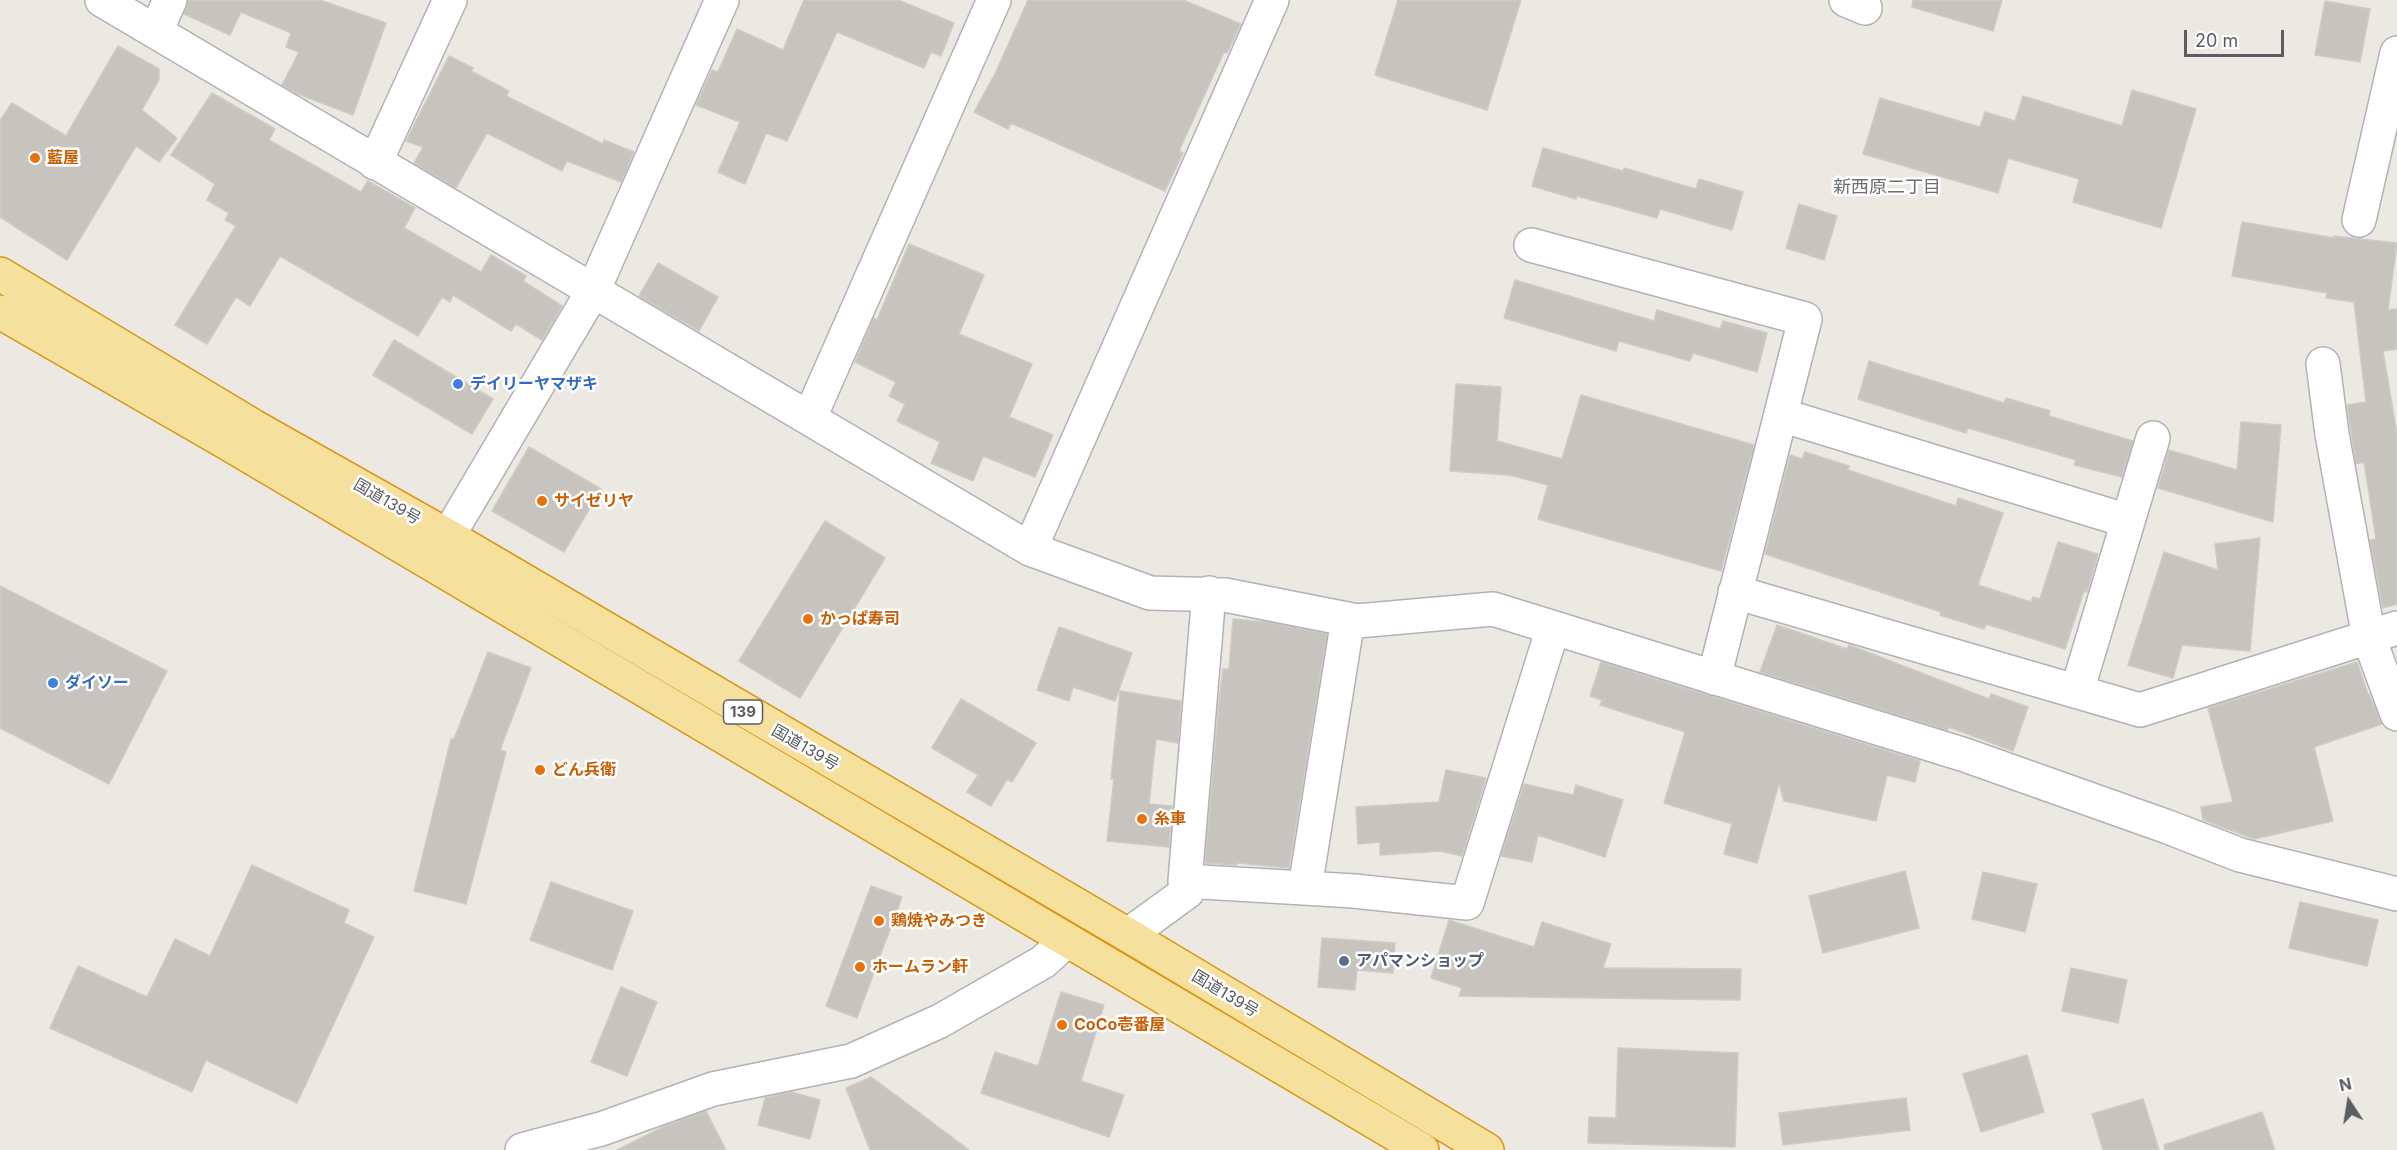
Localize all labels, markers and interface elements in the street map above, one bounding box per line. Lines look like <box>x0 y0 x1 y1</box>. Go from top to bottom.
scale bar <box>2187 18 2288 56</box>
text: 20 m <box>2195 30 2238 51</box>
place label: 藍屋 <box>47 148 79 168</box>
marker: 藍屋 <box>28 151 42 165</box>
district label: 新西原二丁目 <box>1833 177 1941 199</box>
place label: デイリーヤマザキ <box>470 374 598 394</box>
marker: デイリーヤマザキ <box>451 377 465 391</box>
street label: 国道139号 <box>350 475 424 529</box>
place label: サイゼリヤ <box>554 491 634 511</box>
marker: サイゼリヤ <box>535 494 549 508</box>
place label: かっぱ寿司 <box>820 609 900 629</box>
marker: かっぱ寿司 <box>801 612 815 626</box>
place label: ダイソー <box>65 673 129 693</box>
marker: ダイソー <box>46 676 60 690</box>
road number: 139 <box>724 700 762 724</box>
street label: 国道139号 <box>768 721 842 775</box>
place label: どん兵衛 <box>552 760 616 780</box>
marker: どん兵衛 <box>533 763 547 777</box>
place label: 糸車 <box>1154 809 1186 829</box>
marker: 糸車 <box>1135 812 1149 826</box>
place label: 鶏焼やみつき <box>891 911 987 931</box>
marker: 鶏焼やみつき <box>872 914 886 928</box>
place label: アパマンショップ <box>1356 951 1484 971</box>
marker: アパマンショップ <box>1337 954 1351 968</box>
place label: ホームラン軒 <box>872 957 968 977</box>
marker: ホームラン軒 <box>853 960 867 974</box>
street label: 国道139号 <box>1188 967 1262 1021</box>
place label: CoCo壱番屋 <box>1074 1015 1165 1035</box>
marker: CoCo壱番屋 <box>1055 1018 1069 1032</box>
north arrow <box>2319 1072 2379 1132</box>
text: N <box>2337 1073 2353 1095</box>

